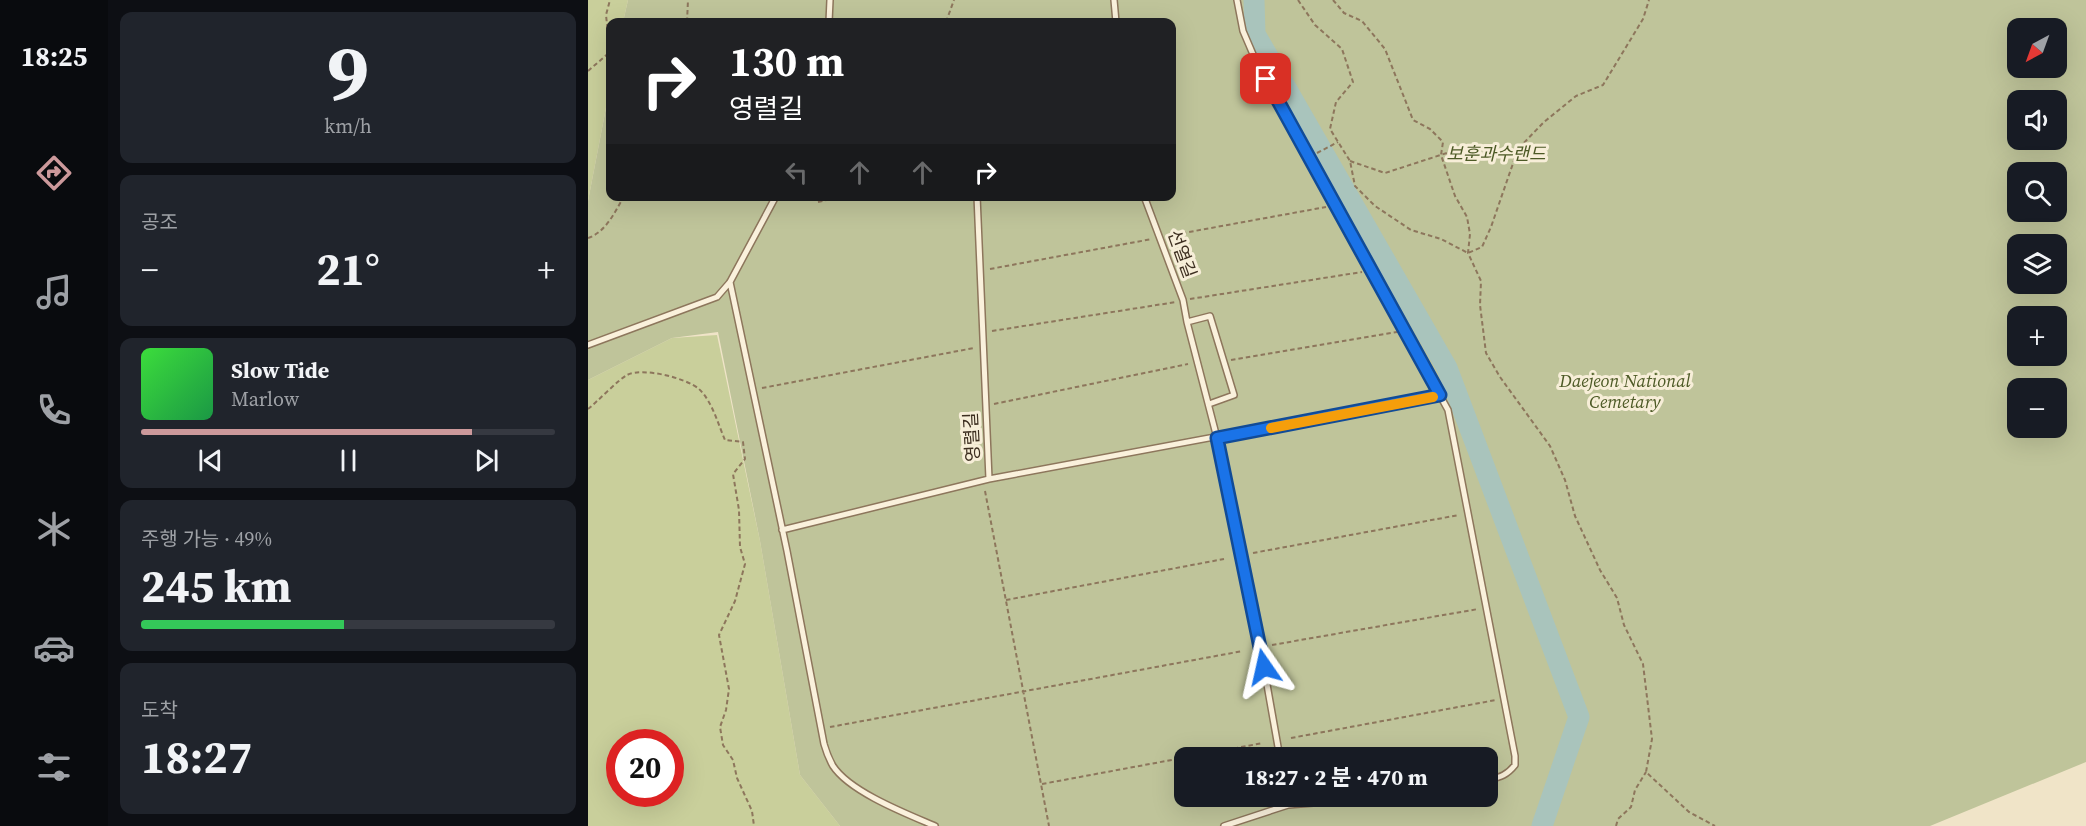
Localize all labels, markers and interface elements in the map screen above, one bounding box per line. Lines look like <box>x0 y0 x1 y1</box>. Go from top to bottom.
north arrow <box>2007 18 2067 78</box>
map controls <box>2007 18 2067 438</box>
text: 9 <box>327 19 369 126</box>
text: 130 m <box>729 32 844 90</box>
text: 18:25 <box>21 38 87 75</box>
icon: right <box>630 42 708 120</box>
pin <box>1240 53 1291 104</box>
icon: arrive <box>1249 62 1282 95</box>
text: 영렬길 <box>729 90 804 127</box>
button: sound <box>2007 90 2067 150</box>
text: km/h <box>324 112 372 140</box>
park label: 보훈과수랜드 <box>1446 141 1547 166</box>
icon: directions <box>33 152 75 194</box>
icon: left <box>780 156 813 189</box>
icon: ahead <box>843 156 876 189</box>
icon: ahead <box>906 156 939 189</box>
icon: right <box>969 156 1002 189</box>
button: search <box>2007 162 2067 222</box>
text: 공조 <box>141 208 178 236</box>
street label: 선열길 <box>1162 226 1203 281</box>
button: layers <box>2007 234 2067 294</box>
text: 21° <box>316 238 380 300</box>
text: − <box>141 247 159 292</box>
text: + <box>537 247 555 292</box>
icon: music <box>33 271 75 313</box>
button: + <box>2007 306 2067 366</box>
text: Slow Tide <box>231 355 329 385</box>
park label: Daejeon National Cemetary <box>1558 368 1691 414</box>
button: − <box>2007 378 2067 438</box>
text: Marlow <box>231 385 299 413</box>
icon: phone <box>33 389 75 431</box>
street label: 영렬길 <box>958 412 985 462</box>
icon: previous <box>194 444 227 477</box>
icon: pause <box>332 444 365 477</box>
icon: next <box>470 444 503 477</box>
icon: climate <box>33 508 75 550</box>
text: 주행 가능 · 49% <box>141 525 272 553</box>
text: 245 km <box>141 555 292 617</box>
icon: car <box>33 627 75 669</box>
position arrow <box>1232 635 1296 699</box>
text: 도착 <box>141 696 178 724</box>
text: 18:27 <box>141 726 252 788</box>
speed limit sign: 20 <box>606 729 684 807</box>
icon: filters <box>33 746 75 788</box>
text: 18:27 · 2 분 · 470 m <box>1244 762 1428 792</box>

